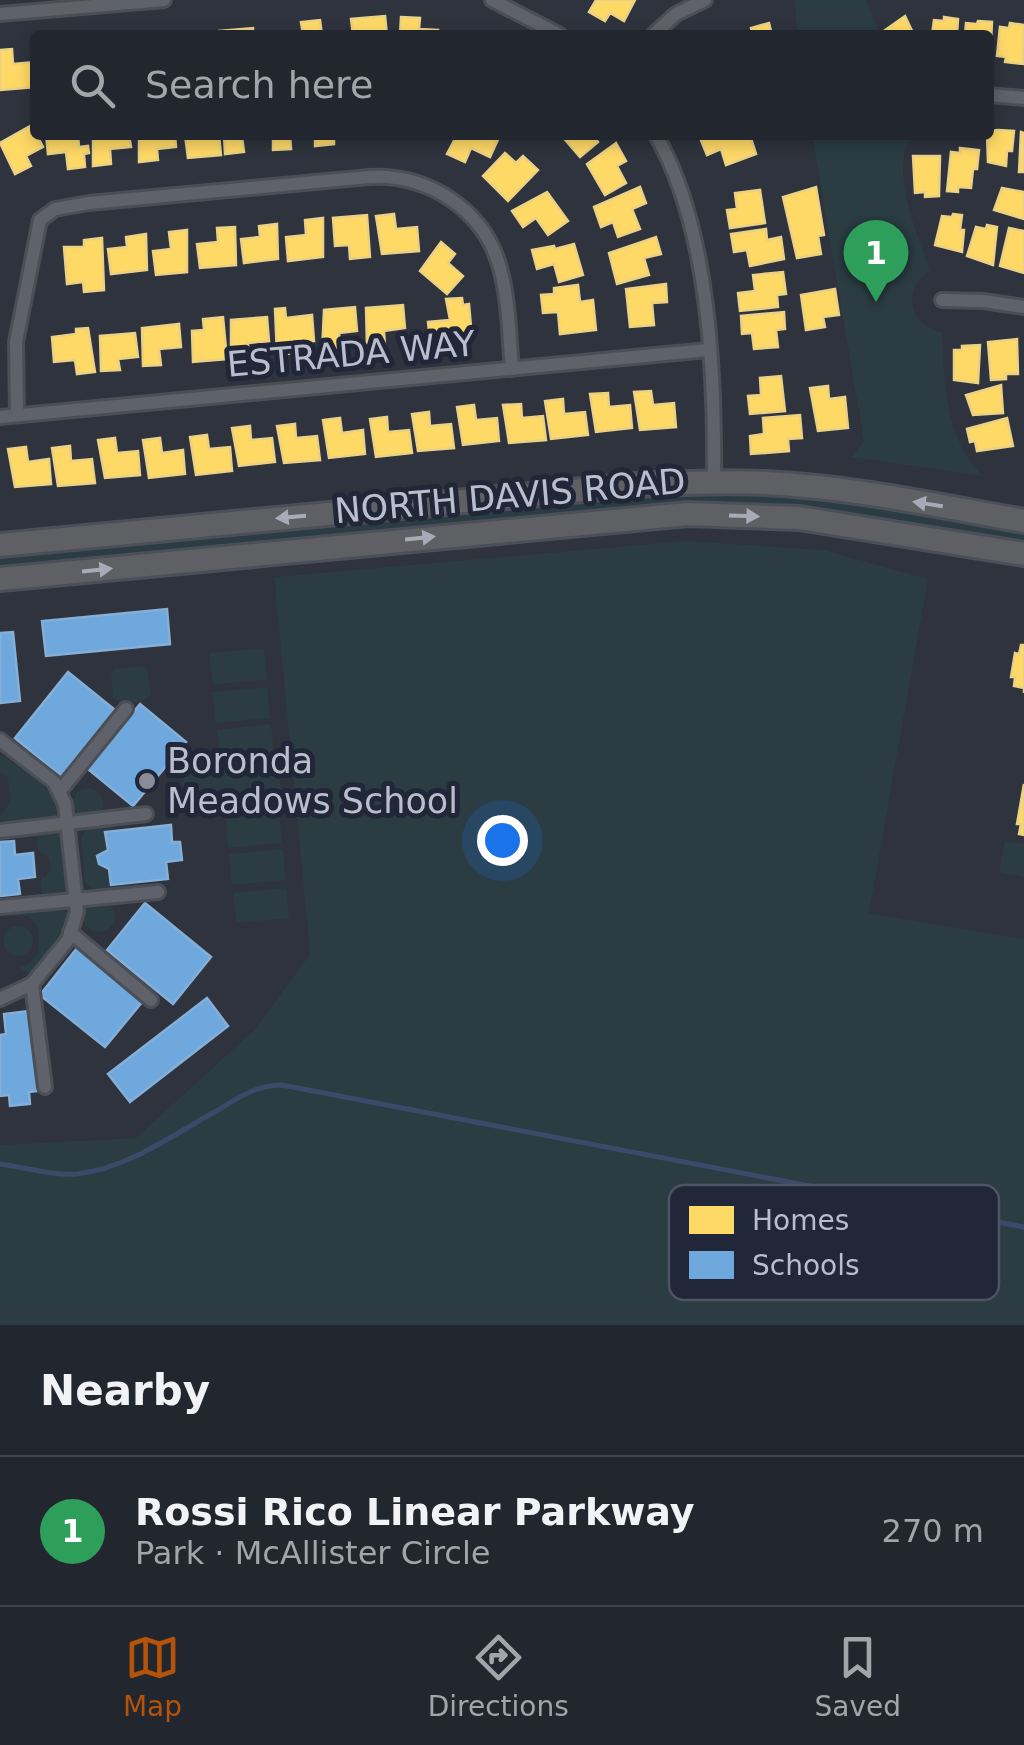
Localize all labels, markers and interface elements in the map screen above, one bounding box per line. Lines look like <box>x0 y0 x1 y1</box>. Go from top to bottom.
search box <box>30 30 994 140</box>
icon: search <box>65 58 120 113</box>
text: Search here <box>145 63 373 107</box>
pin: 1 <box>844 220 908 302</box>
street label: ESTRADA WAY <box>225 323 478 385</box>
street label: NORTH DAVIS ROAD <box>333 461 687 531</box>
one-way arrow <box>912 496 943 511</box>
one-way arrow <box>729 508 761 524</box>
one-way arrow <box>275 510 306 526</box>
one-way arrow <box>405 530 437 546</box>
one-way arrow <box>82 562 113 578</box>
place label: Boronda Meadows School <box>167 741 458 821</box>
marker: Boronda Meadows School <box>136 770 158 792</box>
your location <box>477 815 528 866</box>
legend <box>669 1185 999 1300</box>
text: Homes <box>752 1204 849 1237</box>
text: Schools <box>752 1249 860 1282</box>
text: Nearby <box>40 1366 210 1415</box>
text: Rossi Rico Linear Parkway <box>135 1490 695 1534</box>
text: 1 <box>61 1512 84 1550</box>
text: 270 m <box>882 1512 984 1550</box>
text: Park · McAllister Circle <box>135 1534 491 1572</box>
tab: Map <box>123 1630 182 1723</box>
tab: Directions <box>428 1630 569 1723</box>
tab: Saved <box>815 1630 901 1723</box>

